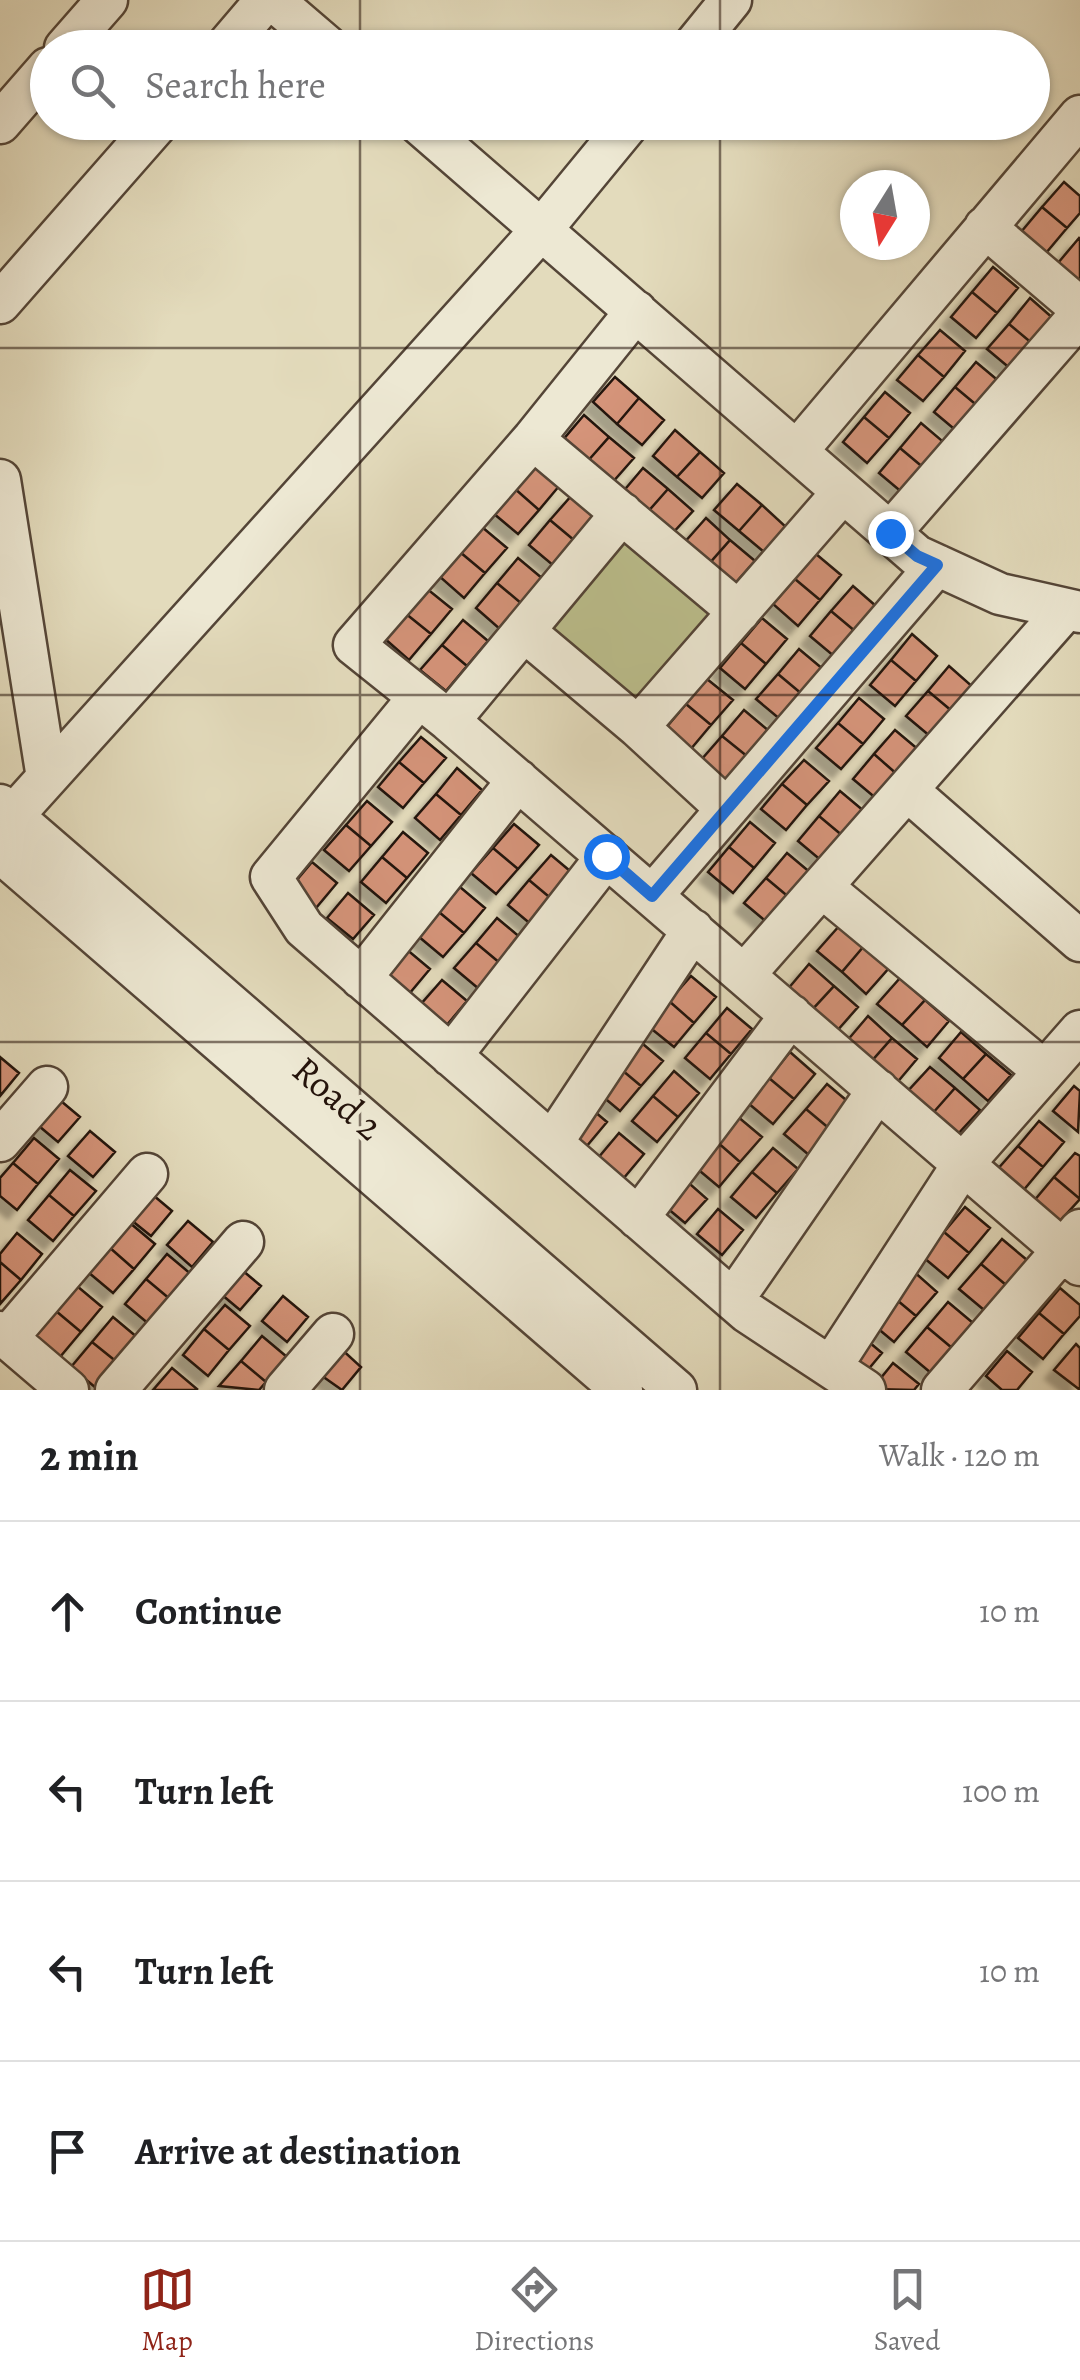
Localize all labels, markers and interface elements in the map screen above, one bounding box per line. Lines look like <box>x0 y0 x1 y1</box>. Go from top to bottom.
search box <box>30 30 1050 140</box>
icon: search <box>65 58 120 113</box>
text: Search here <box>145 59 326 111</box>
north arrow <box>840 170 930 260</box>
route end <box>868 511 914 557</box>
route start <box>584 834 630 880</box>
street label: Road 2 <box>281 1044 395 1152</box>
text: 2 min <box>40 1427 139 1484</box>
text: Walk · 120 m <box>879 1433 1040 1477</box>
icon: ahead <box>40 1584 95 1639</box>
text: Continue <box>135 1585 282 1637</box>
text: 10 m <box>979 1589 1040 1633</box>
icon: left <box>40 1764 95 1819</box>
text: Turn left <box>135 1765 274 1817</box>
text: 100 m <box>962 1769 1040 1813</box>
icon: left <box>40 1944 95 1999</box>
text: Turn left <box>135 1945 274 1997</box>
text: 10 m <box>979 1949 1040 1993</box>
icon: arrive <box>40 2124 95 2179</box>
text: Arrive at destination <box>135 2125 461 2177</box>
tab: Map <box>140 2262 195 2360</box>
tab: Directions <box>474 2262 594 2360</box>
tab: Saved <box>874 2262 940 2360</box>

